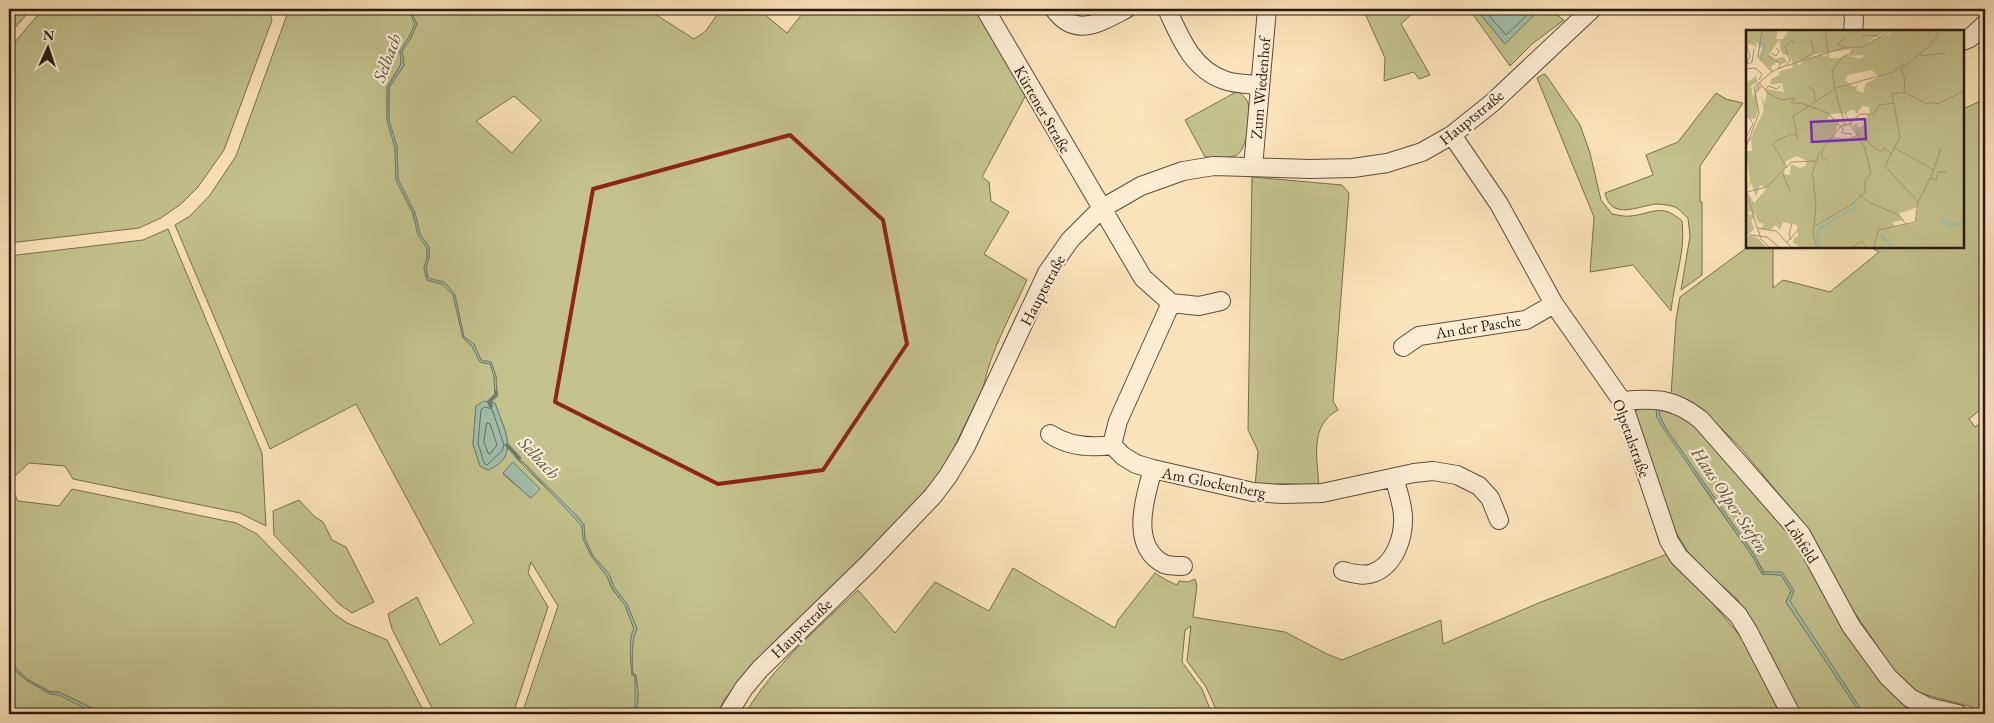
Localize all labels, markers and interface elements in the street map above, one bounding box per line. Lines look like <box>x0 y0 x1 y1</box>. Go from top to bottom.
north arrow <box>22 22 72 72</box>
text: N <box>43 26 55 44</box>
water label: Selbach <box>366 30 406 86</box>
inset map <box>1746 30 1964 248</box>
street label: Zum Wiedenhof <box>1246 34 1276 140</box>
street label: Kürtener Straße <box>1009 62 1076 157</box>
street label: Hauptstraße <box>1435 85 1508 150</box>
street label: Hauptstraße <box>1015 251 1070 329</box>
street label: An der Pasche <box>1433 309 1522 344</box>
street label: Olpetalstraße <box>1608 396 1655 480</box>
water label: Selbach <box>513 431 565 484</box>
water label: Haus Olper Siefen <box>1685 442 1774 558</box>
street label: Am Glockenberg <box>1159 462 1269 503</box>
street label: Löhfeld <box>1780 515 1824 568</box>
street label: Hauptstraße <box>766 594 836 663</box>

